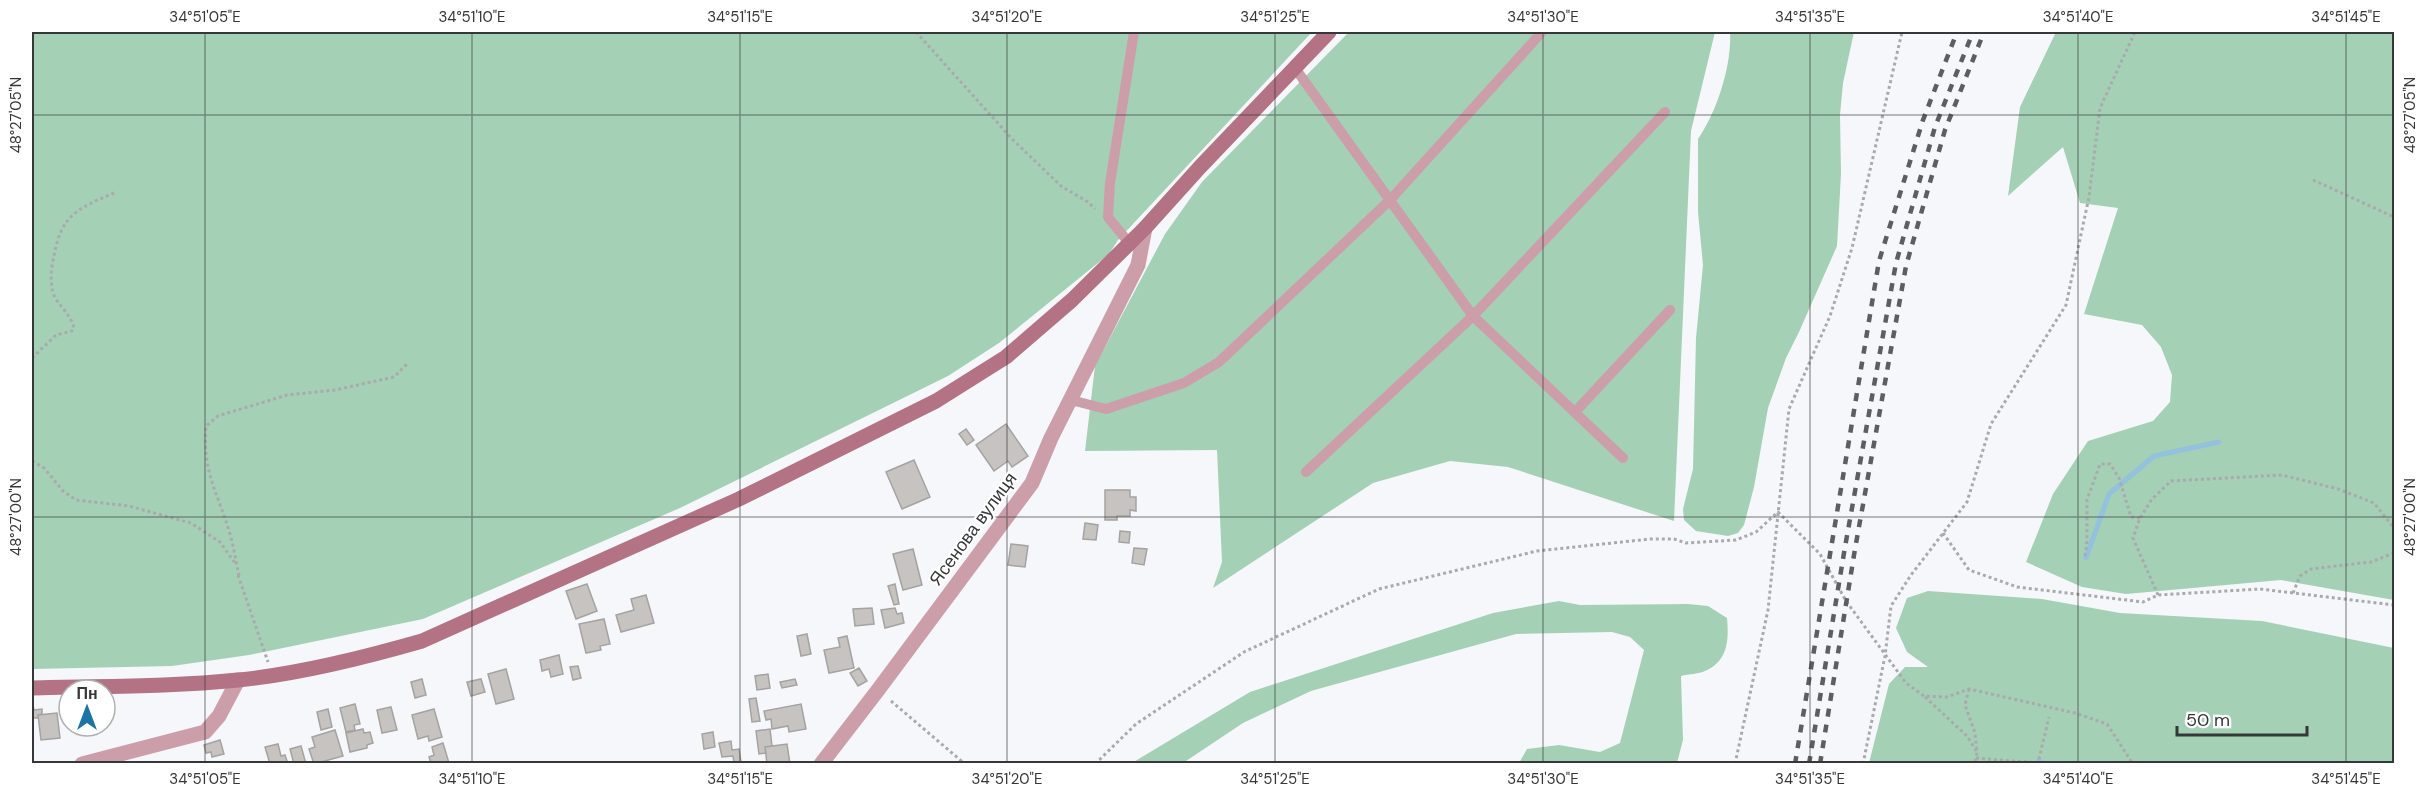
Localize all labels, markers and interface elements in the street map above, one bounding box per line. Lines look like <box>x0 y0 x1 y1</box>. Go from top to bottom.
text: 34°51'05"E <box>169 7 241 27</box>
text: 34°51'10"E <box>438 7 506 27</box>
text: 34°51'15"E <box>707 7 773 27</box>
text: 34°51'20"E <box>972 7 1042 27</box>
text: 34°51'25"E <box>1240 7 1310 27</box>
text: 34°51'30"E <box>1507 7 1579 27</box>
text: 34°51'35"E <box>1775 7 1845 27</box>
text: 34°51'40"E <box>2043 7 2113 27</box>
text: 34°51'45"E <box>2311 7 2381 27</box>
text: 48°27'05"N <box>6 77 26 153</box>
text: 48°27'05"N <box>2400 77 2420 153</box>
street label: Ясенова вулиця <box>924 468 1022 590</box>
text: 48°27'00"N <box>6 478 26 556</box>
text: 48°27'00"N <box>2400 478 2420 556</box>
north arrow <box>57 678 117 738</box>
text: Пн <box>76 683 98 704</box>
scale bar <box>2177 699 2308 737</box>
text: 50 m <box>2186 708 2230 732</box>
text: 34°51'05"E <box>169 769 241 789</box>
text: 34°51'10"E <box>438 769 506 789</box>
text: 34°51'15"E <box>707 769 773 789</box>
text: 34°51'20"E <box>972 769 1042 789</box>
text: 34°51'25"E <box>1240 769 1310 789</box>
text: 34°51'30"E <box>1507 769 1579 789</box>
text: 34°51'35"E <box>1775 769 1845 789</box>
text: 34°51'40"E <box>2043 769 2113 789</box>
text: 34°51'45"E <box>2311 769 2381 789</box>

